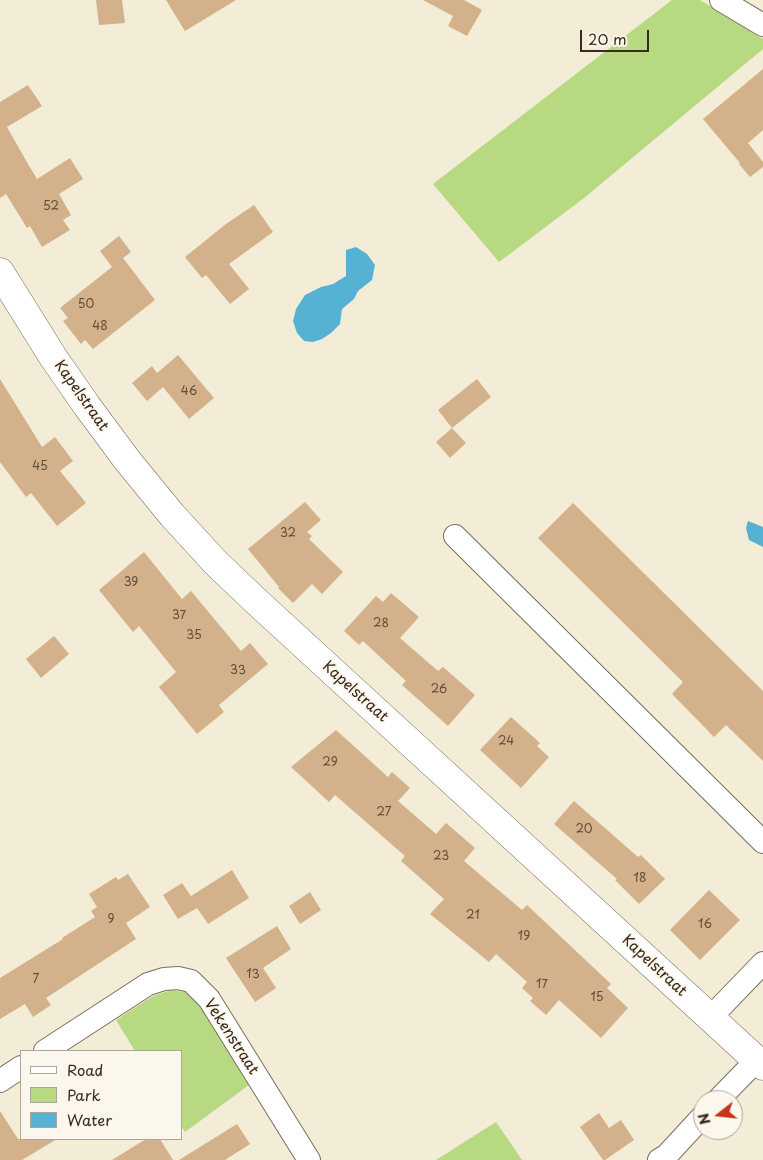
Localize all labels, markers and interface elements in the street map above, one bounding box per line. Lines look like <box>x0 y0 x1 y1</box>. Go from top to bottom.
scale bar <box>583 20 652 52</box>
text: 20 m <box>588 27 627 50</box>
house number: 52 <box>43 200 59 214</box>
house number: 50 <box>78 298 94 312</box>
house number: 48 <box>92 320 108 334</box>
street label: Kapelstraat <box>50 357 112 435</box>
house number: 46 <box>181 385 197 399</box>
house number: 45 <box>32 460 48 474</box>
house number: 32 <box>280 527 296 541</box>
house number: 39 <box>124 576 138 590</box>
house number: 37 <box>172 609 186 623</box>
house number: 28 <box>373 617 389 631</box>
house number: 35 <box>186 629 202 643</box>
street label: Kapelstraat <box>318 658 392 726</box>
house number: 33 <box>230 664 246 678</box>
house number: 26 <box>431 683 447 697</box>
house number: 24 <box>498 735 514 749</box>
house number: 29 <box>322 756 338 770</box>
house number: 27 <box>377 806 391 820</box>
house number: 20 <box>575 823 593 837</box>
house number: 23 <box>433 850 449 864</box>
house number: 18 <box>634 872 646 886</box>
house number: 21 <box>466 909 480 923</box>
house number: 9 <box>107 913 115 927</box>
house number: 16 <box>698 918 712 932</box>
house number: 19 <box>518 930 530 944</box>
street label: Kapelstraat <box>618 931 690 1001</box>
house number: 13 <box>246 968 260 982</box>
house number: 7 <box>33 973 39 987</box>
house number: 17 <box>536 978 548 992</box>
house number: 15 <box>590 991 604 1005</box>
street label: Vekenstraat <box>200 996 262 1078</box>
legend <box>20 1050 182 1140</box>
text: Road <box>67 1058 103 1081</box>
text: Park <box>67 1083 101 1106</box>
north arrow <box>693 1090 743 1140</box>
text: Water <box>67 1108 112 1131</box>
text: N <box>692 1111 716 1127</box>

